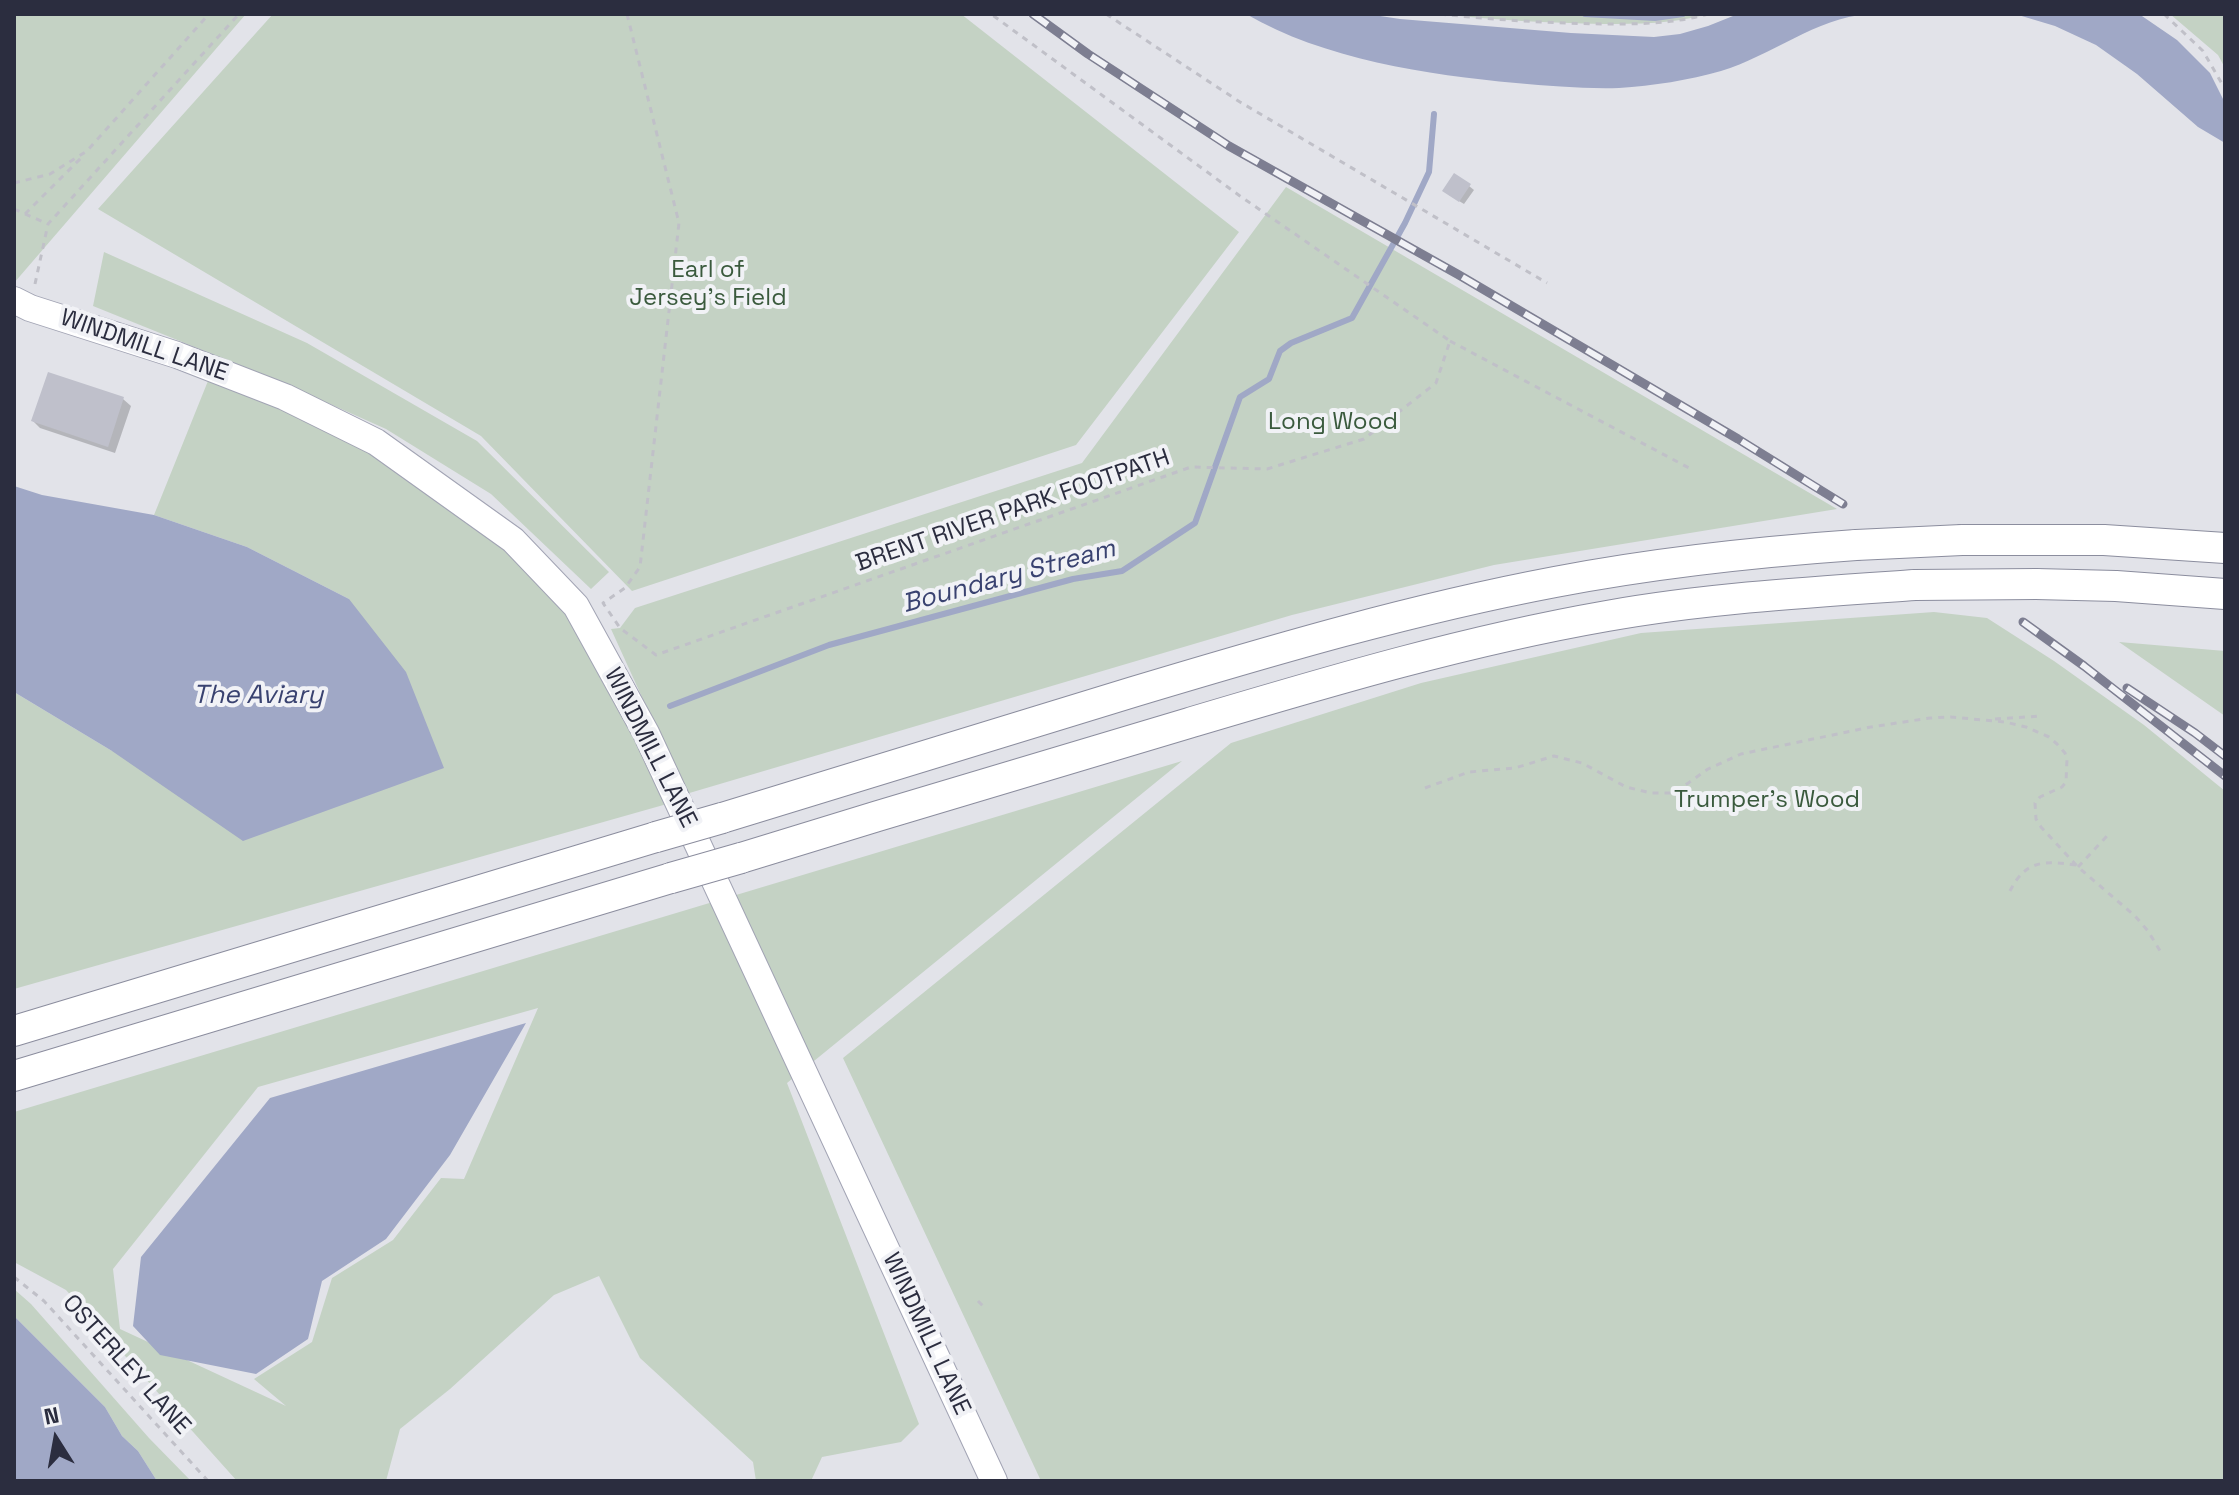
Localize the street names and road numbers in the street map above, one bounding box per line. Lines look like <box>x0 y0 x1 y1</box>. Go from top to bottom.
street label: WINDMILL LANE <box>56 304 232 388</box>
street label: BRENT RIVER PARK FOOTPATH <box>852 444 1174 578</box>
street label: WINDMILL LANE <box>597 663 703 833</box>
street label: WINDMILL LANE <box>876 1248 976 1420</box>
street label: OSTERLEY LANE <box>56 1289 196 1441</box>

